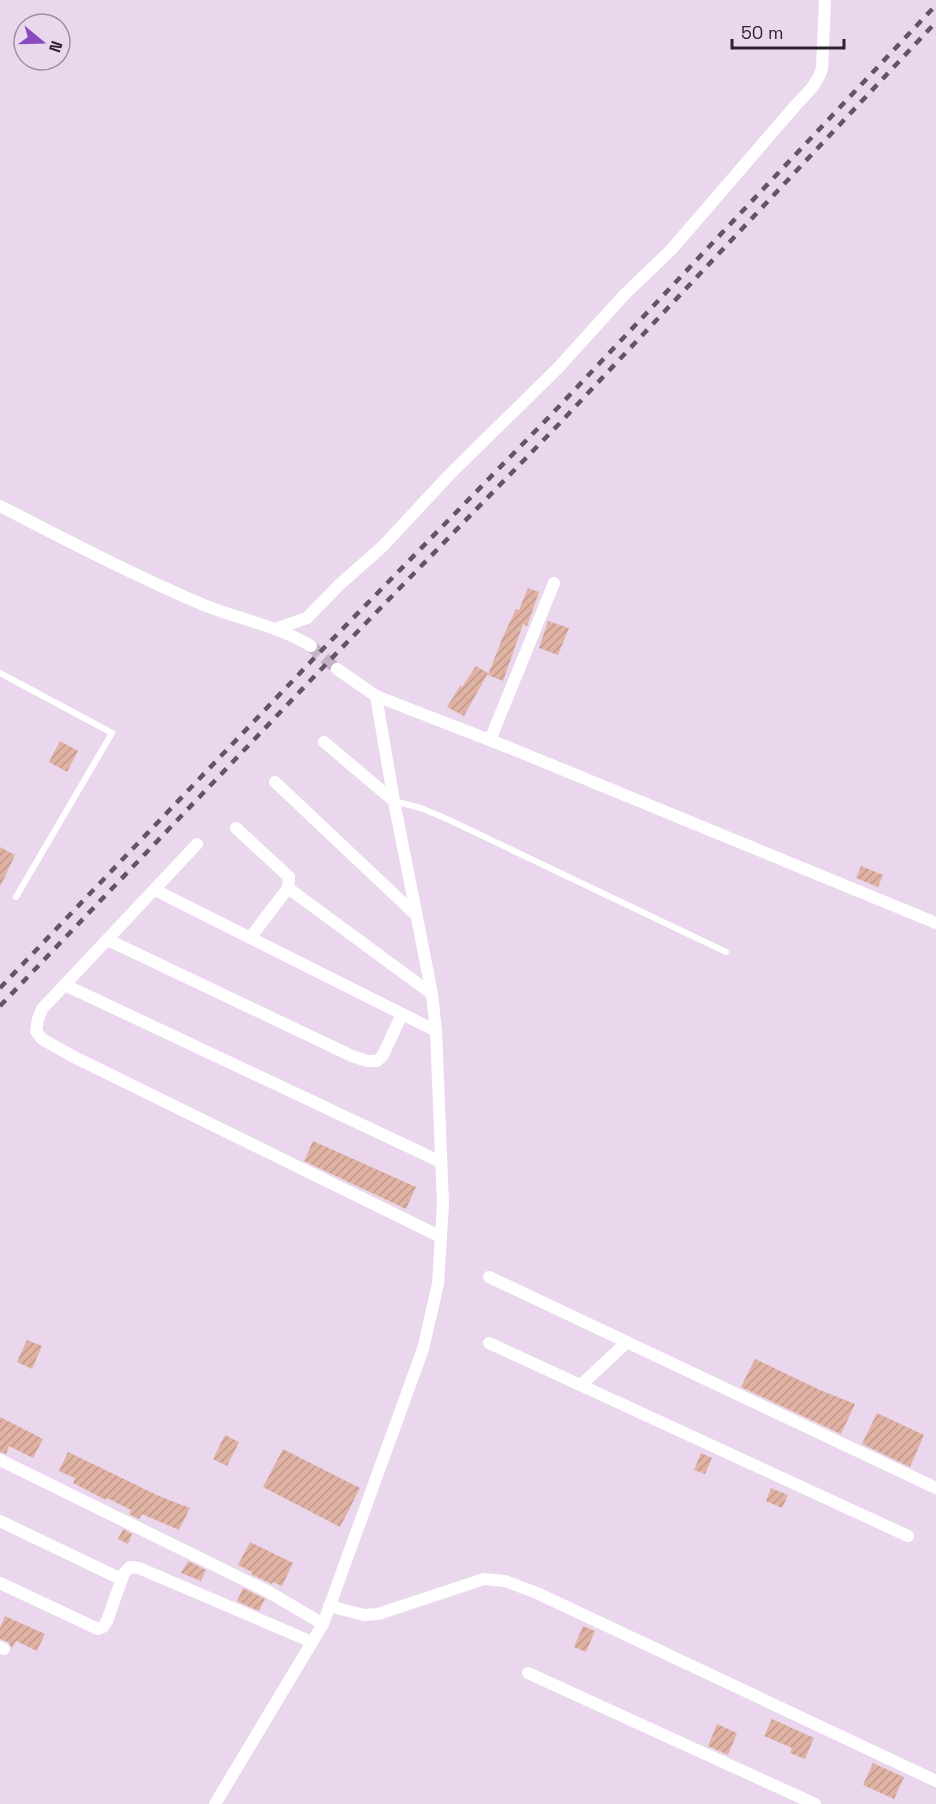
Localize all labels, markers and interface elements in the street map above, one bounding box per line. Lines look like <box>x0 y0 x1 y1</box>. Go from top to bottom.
north arrow <box>12 12 72 72</box>
scale bar <box>732 12 844 50</box>
text: 50 m <box>741 21 783 44</box>
text: N <box>44 38 67 55</box>

